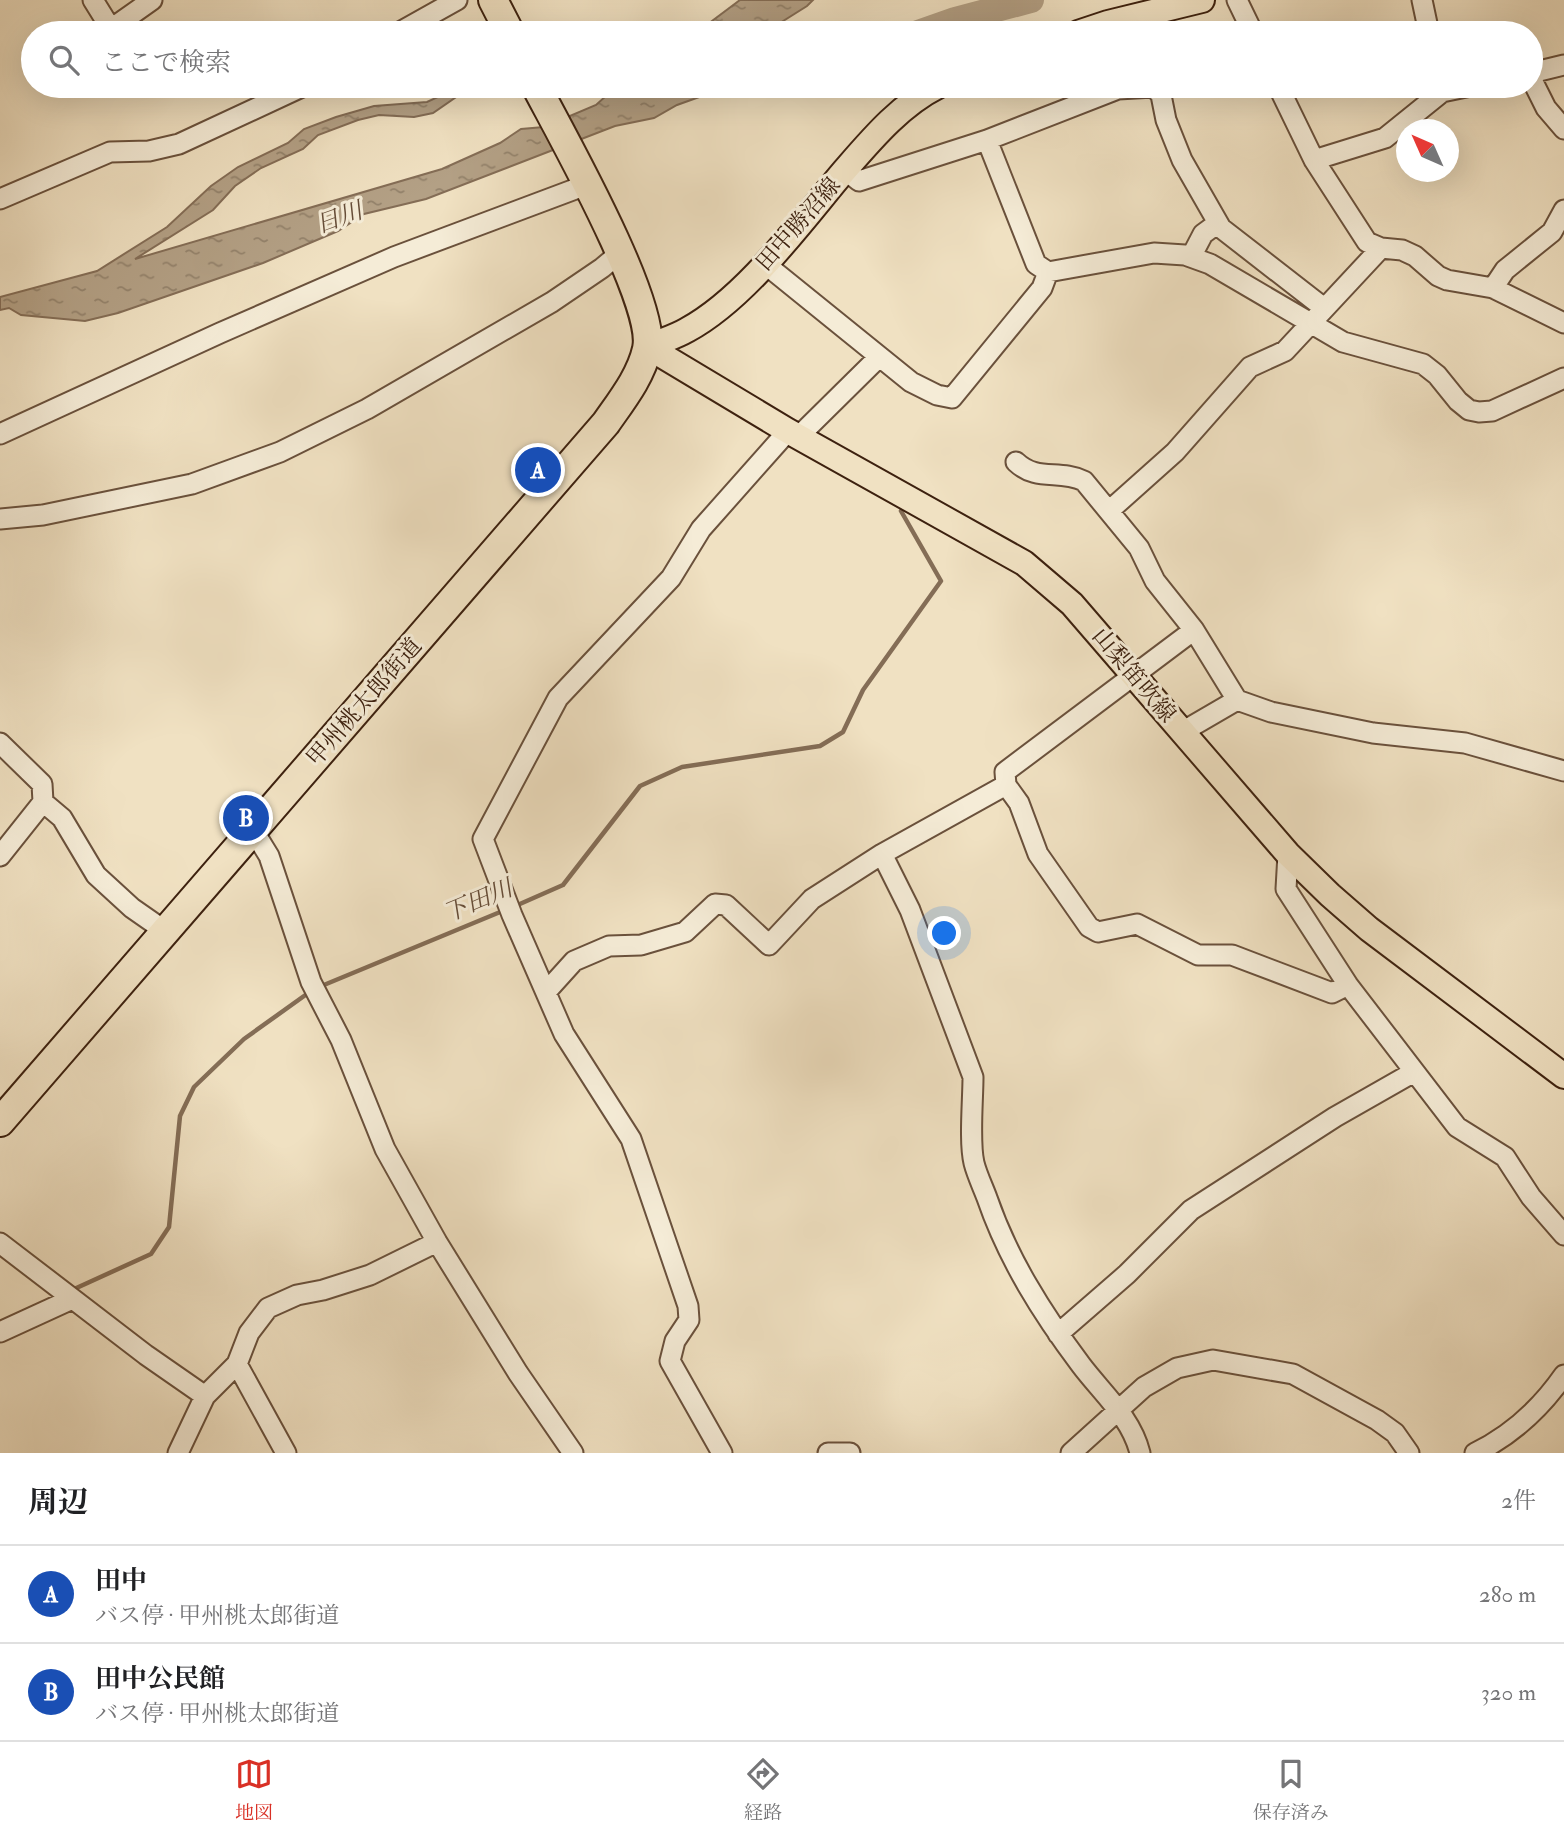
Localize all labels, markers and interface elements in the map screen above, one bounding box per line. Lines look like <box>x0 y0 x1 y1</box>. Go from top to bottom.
search box <box>21 21 1543 98</box>
icon: search <box>45 41 83 79</box>
text: ここで検索 <box>101 47 231 79</box>
north arrow <box>1396 119 1459 182</box>
street label: 田中勝沼線 <box>749 171 847 277</box>
water label: 日川 <box>311 194 370 241</box>
pin: A <box>515 444 561 496</box>
street label: 山梨笛吹線 <box>1086 622 1182 728</box>
street label: 甲州桃太郎街道 <box>300 632 428 772</box>
pin: B <box>223 792 269 844</box>
water label: 下田川 <box>439 871 520 929</box>
your location <box>927 916 961 950</box>
text: 周辺 <box>28 1484 88 1521</box>
text: 2件 <box>1501 1486 1536 1515</box>
text: 田中 <box>95 1565 147 1597</box>
text: A <box>44 1580 58 1609</box>
text: 280 m <box>1479 1580 1536 1609</box>
text: バス停 · 甲州桃太郎街道 <box>95 1601 339 1630</box>
text: 田中公民館 <box>95 1663 225 1695</box>
text: B <box>43 1678 59 1707</box>
text: 320 m <box>1481 1678 1536 1707</box>
text: バス停 · 甲州桃太郎街道 <box>95 1699 339 1728</box>
tab: 地図 <box>235 1755 273 1825</box>
tab: 経路 <box>744 1755 782 1825</box>
tab: 保存済み <box>1253 1755 1329 1825</box>

